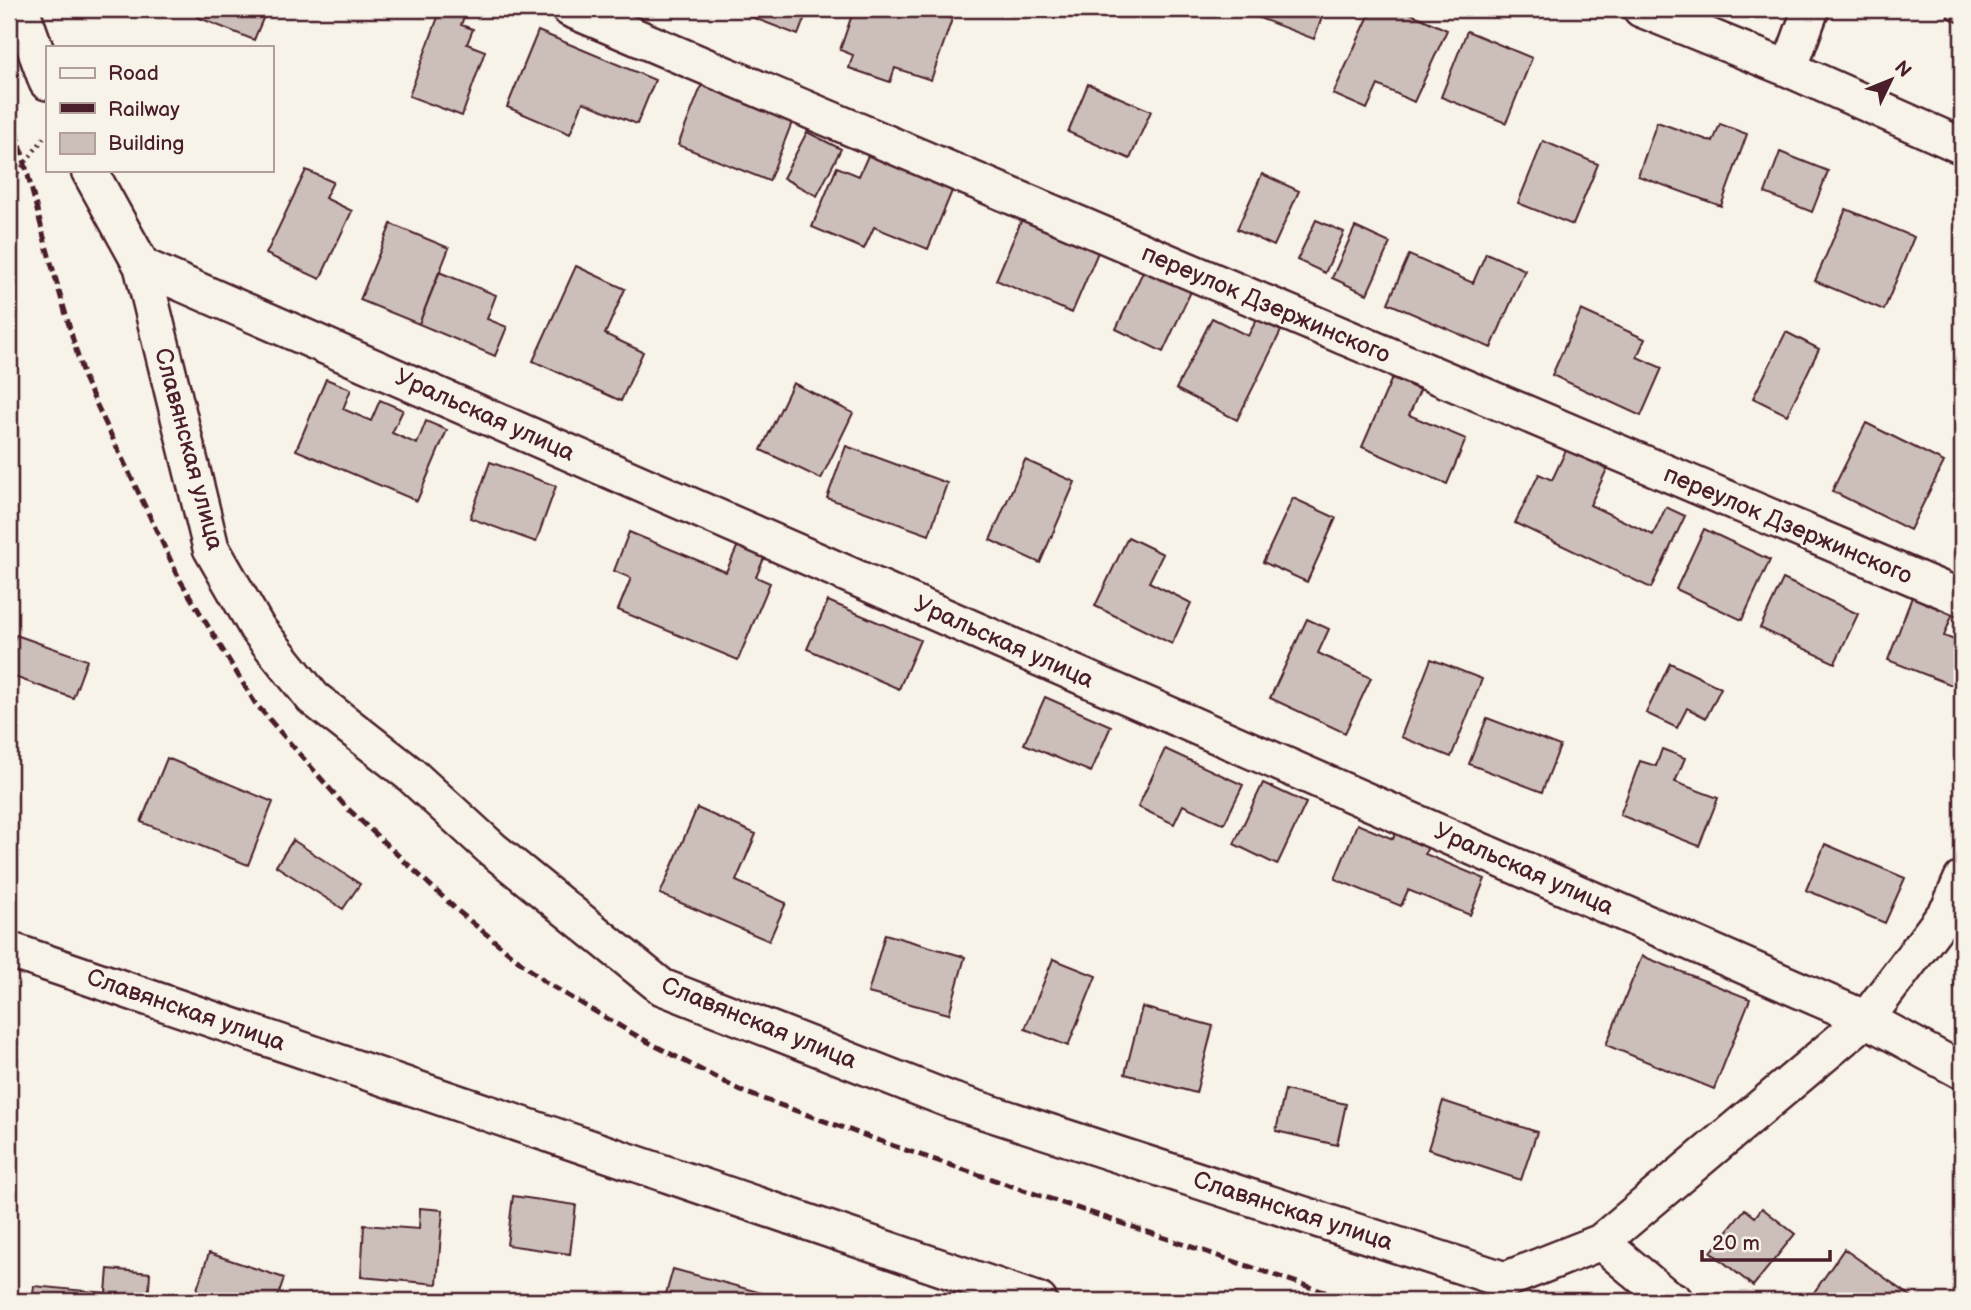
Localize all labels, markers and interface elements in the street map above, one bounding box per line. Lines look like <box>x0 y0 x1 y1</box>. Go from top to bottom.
legend <box>46 46 273 172</box>
north arrow <box>1856 46 1926 116</box>
text: N <box>1889 56 1916 82</box>
text: Road <box>108 61 159 86</box>
text: Railway <box>108 97 180 122</box>
text: Building <box>108 131 184 156</box>
street label: переулок Дзержинского <box>1137 238 1395 370</box>
street label: Славянская улица <box>148 345 230 553</box>
street label: Уральская улица <box>391 362 579 468</box>
street label: переулок Дзержинского <box>1659 459 1917 591</box>
street label: Уральская улица <box>910 589 1098 695</box>
street label: Уральская улица <box>1430 816 1618 922</box>
street label: Славянская улица <box>83 962 289 1058</box>
street label: Славянская улица <box>657 971 861 1075</box>
street label: Славянская улица <box>1190 1165 1396 1257</box>
scale bar <box>1702 1219 1829 1263</box>
text: 20 m <box>1712 1231 1760 1256</box>

